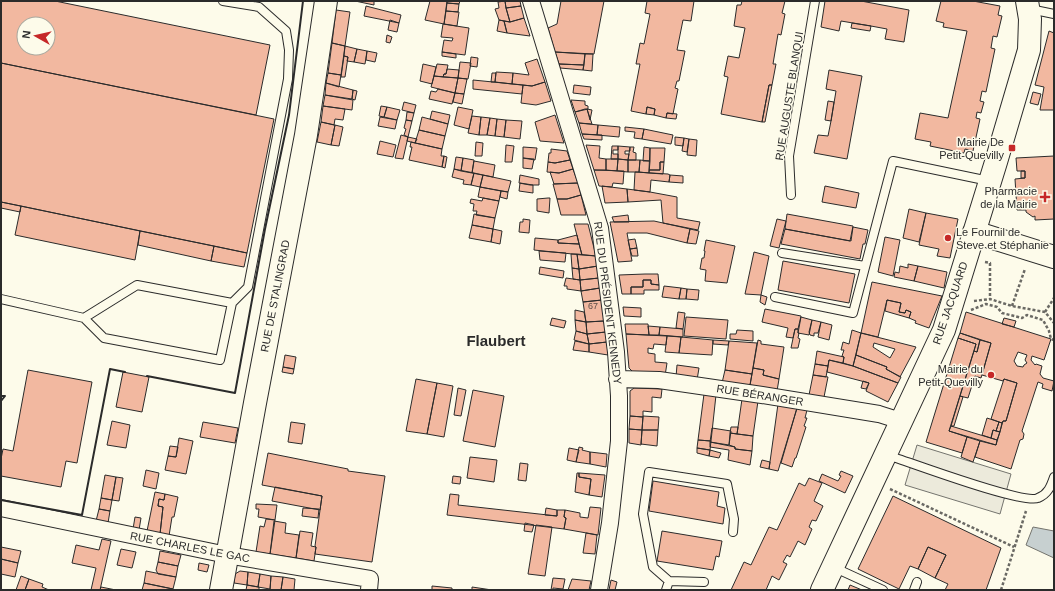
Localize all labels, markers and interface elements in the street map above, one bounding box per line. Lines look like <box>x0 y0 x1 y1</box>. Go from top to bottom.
north arrow <box>16 16 56 56</box>
text: N <box>20 30 33 39</box>
street label: RUE AUGUSTE BLANQUI <box>773 31 805 161</box>
place label: Mairie De Petit-Quevilly <box>939 136 1005 161</box>
marker: Mairie De Petit-Quevilly <box>1007 143 1017 153</box>
place label: Pharmacie de la Mairie <box>980 185 1037 210</box>
marker: Pharmacie de la Mairie <box>1040 192 1050 202</box>
street label: RUE DU PRÉSIDENT KENNEDY <box>592 221 624 386</box>
place label: Le Fournil de Steve et Stéphanie <box>956 226 1049 251</box>
marker: Le Fournil de Steve et Stéphanie <box>943 233 953 243</box>
street label: RUE DE STALINGRAD <box>258 239 292 353</box>
street label: RUE JACQUARD <box>930 260 970 346</box>
house number: 67 <box>588 301 598 311</box>
district label: Flaubert <box>466 332 526 349</box>
place label: Mairie du Petit-Quevilly <box>918 363 984 388</box>
marker: Mairie du Petit-Quevilly <box>986 370 996 380</box>
street label: RUE BÉRANGER <box>716 382 804 408</box>
street label: RUE CHARLES LE GAC <box>129 530 251 565</box>

